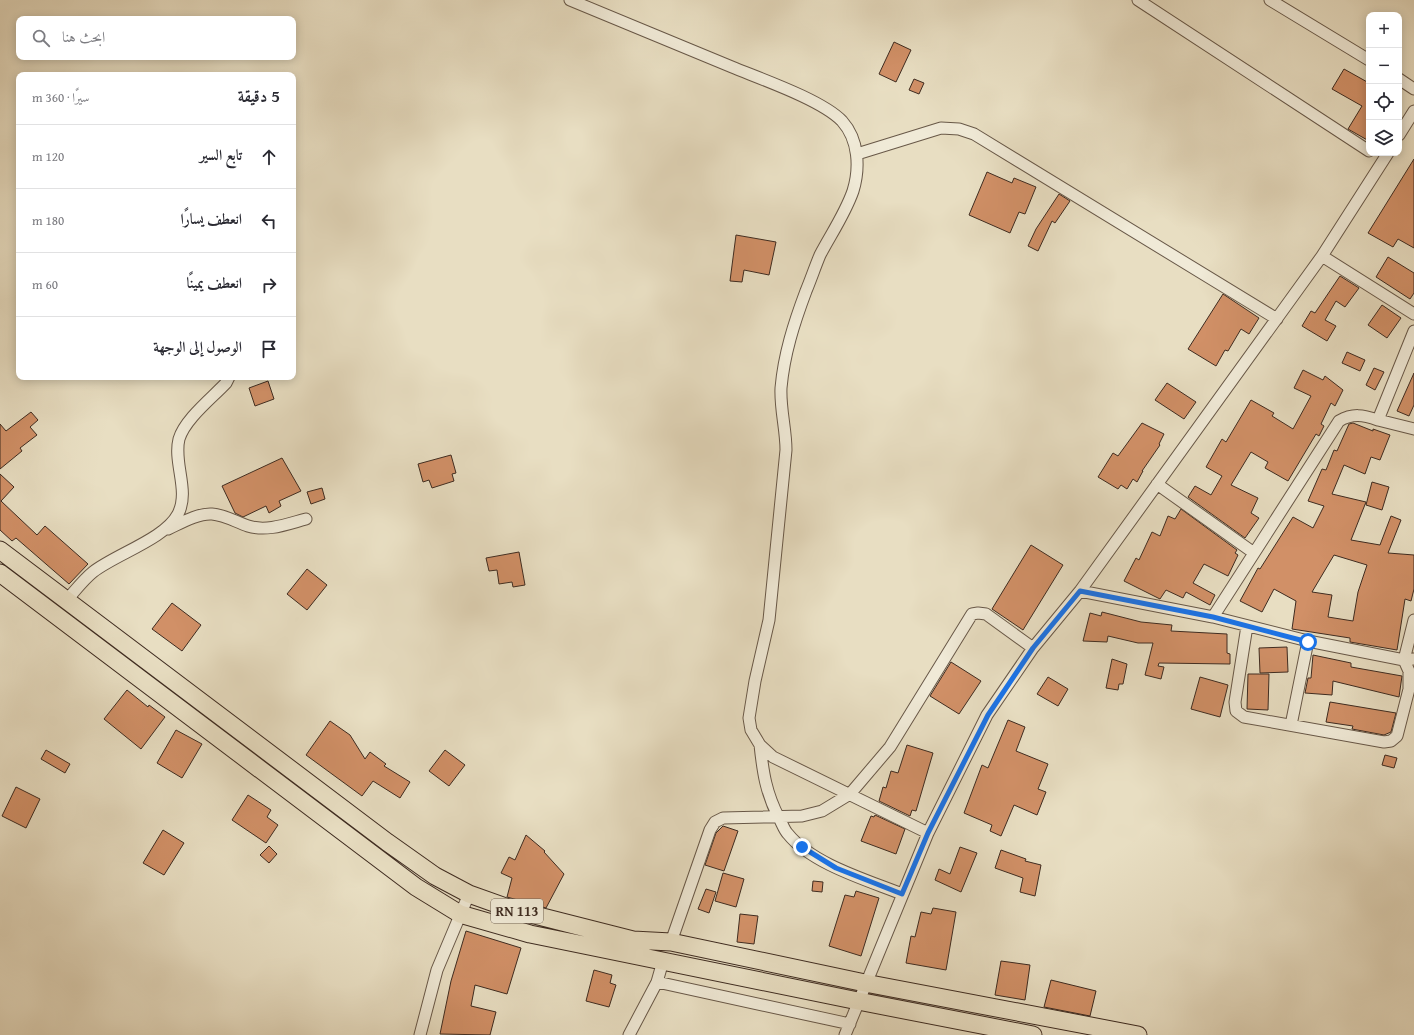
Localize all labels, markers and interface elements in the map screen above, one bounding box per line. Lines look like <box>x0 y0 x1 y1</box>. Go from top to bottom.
map controls <box>1366 12 1402 156</box>
button: + <box>1366 12 1402 48</box>
search box <box>16 16 296 60</box>
text: ابحث هنا <box>62 26 105 47</box>
icon: search <box>30 27 52 49</box>
button: − <box>1366 48 1402 84</box>
text: 5 دقيقة <box>238 83 280 108</box>
button: locate <box>1366 84 1402 120</box>
text: سيرًا · 360 m <box>32 88 90 107</box>
button: layers <box>1366 120 1402 156</box>
text: تابع السير <box>200 144 242 165</box>
icon: ahead <box>258 146 280 168</box>
text: 120 m <box>32 147 64 166</box>
text: انعطف يسارًا <box>180 208 242 229</box>
icon: left <box>258 210 280 232</box>
text: 180 m <box>32 211 64 230</box>
text: انعطف يمينًا <box>186 272 242 293</box>
icon: right <box>258 274 280 296</box>
text: 60 m <box>32 275 58 294</box>
text: الوصول إلى الوجهة <box>153 336 242 357</box>
icon: arrive <box>258 338 280 360</box>
route start <box>1299 633 1317 651</box>
route end <box>793 838 811 856</box>
road number: RN 113 <box>491 899 543 923</box>

